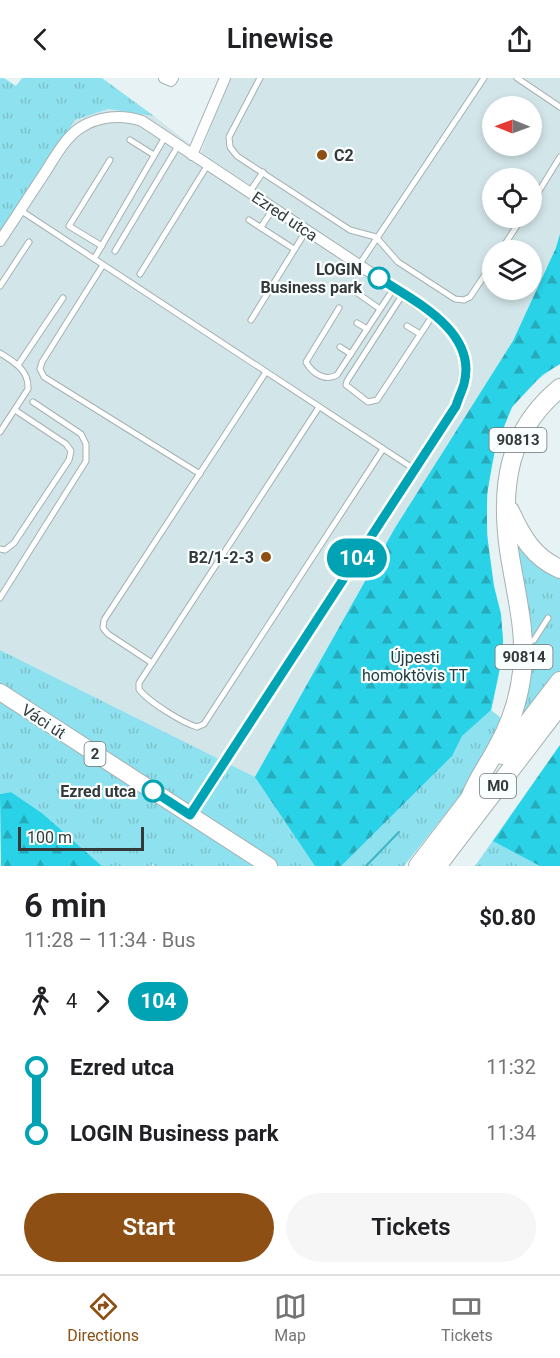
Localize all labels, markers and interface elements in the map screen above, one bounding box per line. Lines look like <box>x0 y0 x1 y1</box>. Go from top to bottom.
icon: back <box>24 23 57 56</box>
text: Linewise <box>227 23 333 55</box>
icon: share <box>503 23 536 56</box>
north arrow <box>482 96 542 156</box>
map controls <box>482 96 542 300</box>
place label: C2 <box>334 146 354 165</box>
marker: C2 <box>315 148 329 162</box>
button: locate <box>482 168 542 228</box>
street label: Ezred utca <box>248 188 321 245</box>
button: layers <box>482 240 542 300</box>
place label: LOGIN Business park <box>260 260 362 297</box>
marker: LOGIN Business park <box>368 267 390 289</box>
road number: 90813 <box>490 428 546 452</box>
line badge: 104 <box>322 538 392 578</box>
text: 104 <box>339 546 375 570</box>
place label: B2/1-2-3 <box>189 548 254 567</box>
marker: B2/1-2-3 <box>259 550 273 564</box>
road number: 90814 <box>496 645 552 669</box>
park label: Újpesti homoktövis TT <box>362 648 468 685</box>
street label: Váci út <box>18 700 69 743</box>
road number: 2 <box>84 742 106 766</box>
road number: M0 <box>480 774 516 798</box>
marker: Ezred utca <box>142 780 164 802</box>
place label: Ezred utca <box>60 782 136 801</box>
scale bar <box>18 824 144 852</box>
text: 100 m <box>27 828 72 847</box>
text: 6 min <box>24 886 107 925</box>
text: $0.80 <box>479 905 536 930</box>
text: 11:28 – 11:34 · Bus <box>24 928 196 952</box>
icon: walk <box>24 985 57 1018</box>
icon: forward <box>86 985 119 1018</box>
text: 4 <box>66 989 77 1013</box>
text: 104 <box>140 989 176 1013</box>
text: Ezred utca <box>70 1055 174 1080</box>
text: 11:32 <box>486 1055 536 1079</box>
text: LOGIN Business park <box>70 1121 279 1146</box>
text: 11:34 <box>486 1121 536 1145</box>
button: Start <box>24 1193 274 1262</box>
button: Tickets <box>286 1193 536 1262</box>
tab: Directions <box>67 1290 139 1345</box>
tab: Map <box>274 1290 307 1345</box>
tab: Tickets <box>441 1290 493 1345</box>

